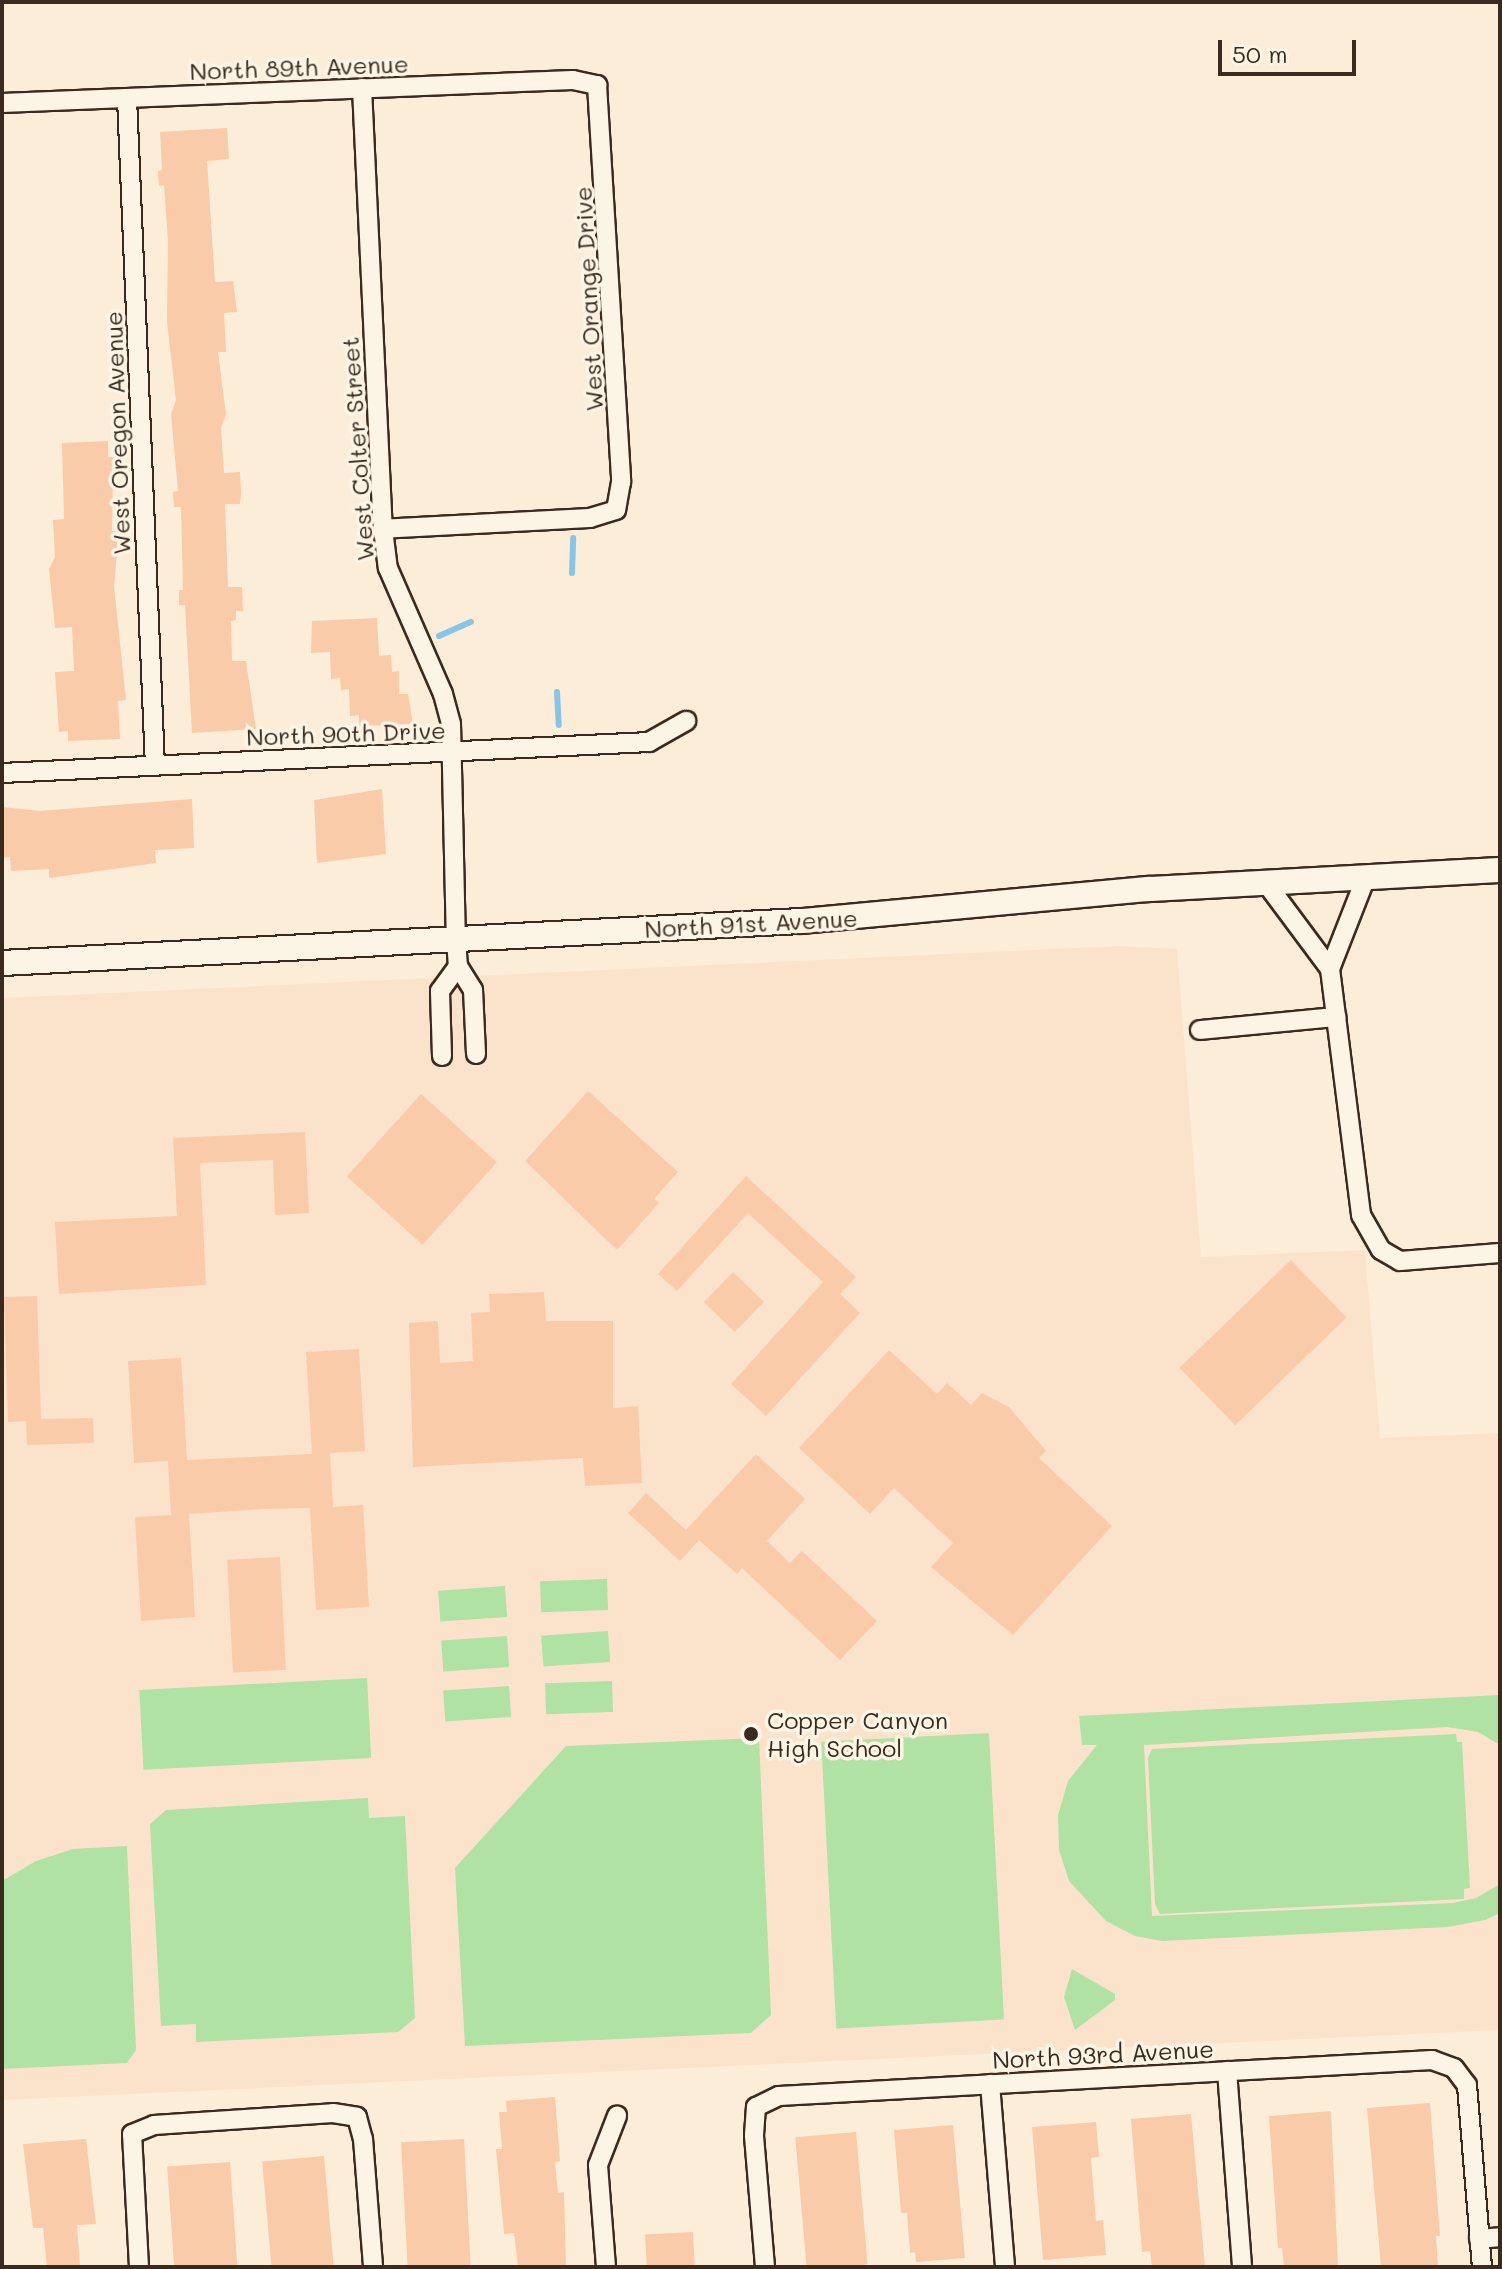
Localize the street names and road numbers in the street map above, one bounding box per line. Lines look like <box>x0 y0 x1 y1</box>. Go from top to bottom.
street label: North 89th Avenue <box>189 49 409 85</box>
street label: West Orange Drive <box>568 186 608 412</box>
street label: West Oregon Avenue <box>98 311 136 555</box>
street label: West Colter Street <box>335 336 379 562</box>
street label: North 90th Drive <box>246 715 446 751</box>
street label: North 91st Avenue <box>644 903 858 943</box>
street label: North 93rd Avenue <box>991 2034 1215 2074</box>

